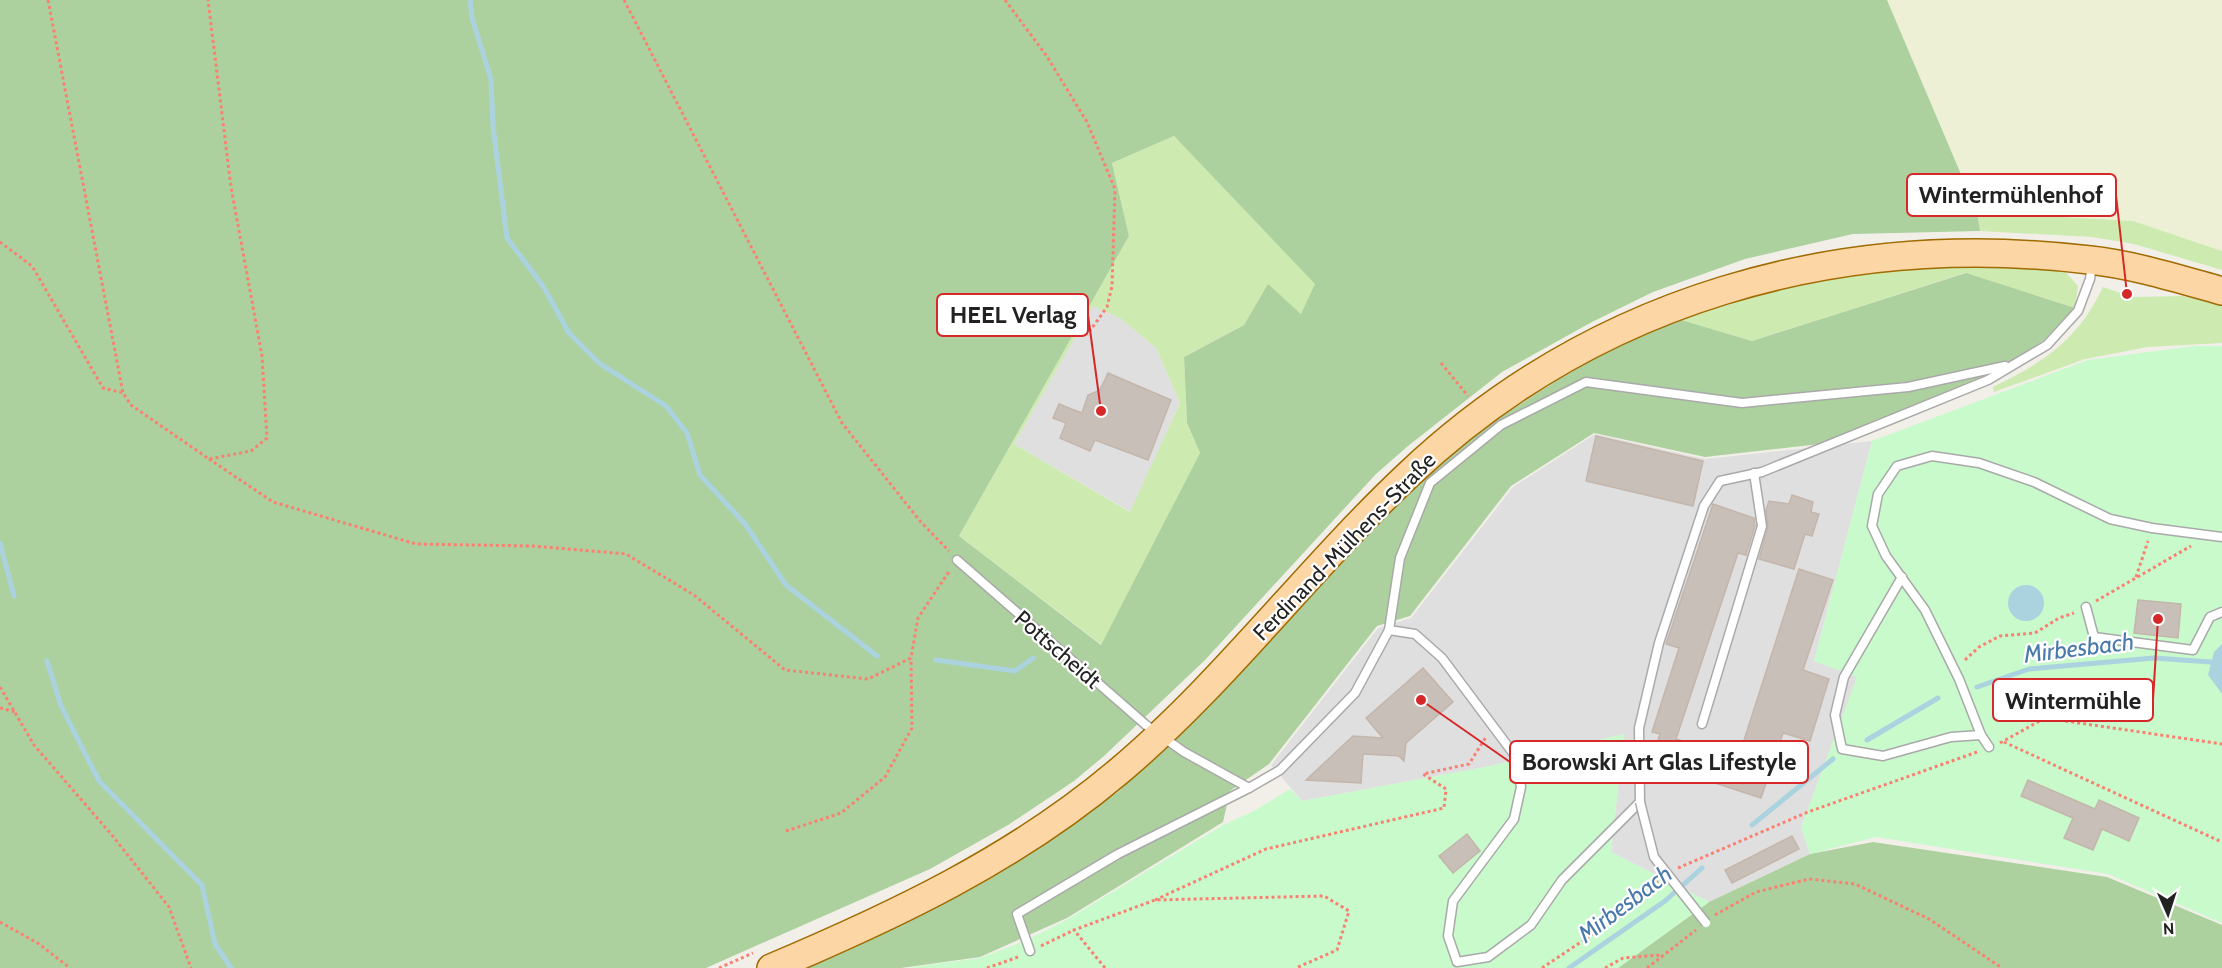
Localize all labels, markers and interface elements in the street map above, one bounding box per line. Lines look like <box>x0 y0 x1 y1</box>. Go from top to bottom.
callout: Wintermühlenhof <box>1907 174 2116 216</box>
text: Wintermühlenhof <box>1919 180 2103 209</box>
callout: HEEL Verlag <box>937 294 1088 336</box>
text: HEEL Verlag <box>950 300 1076 329</box>
street label: Ferdinand-Mülhens-Straße <box>1247 447 1441 646</box>
street label: Pottscheidt <box>1009 605 1107 695</box>
water label: Mirbesbach <box>2021 626 2136 669</box>
callout: Wintermühle <box>1993 679 2153 721</box>
text: Wintermühle <box>2005 686 2141 715</box>
callout: Borowski Art Glas Lifestyle <box>1510 741 1808 783</box>
text: Borowski Art Glas Lifestyle <box>1522 747 1796 776</box>
water label: Mirbesbach <box>1571 859 1678 949</box>
north arrow <box>2138 884 2198 944</box>
text: N <box>2163 919 2175 938</box>

